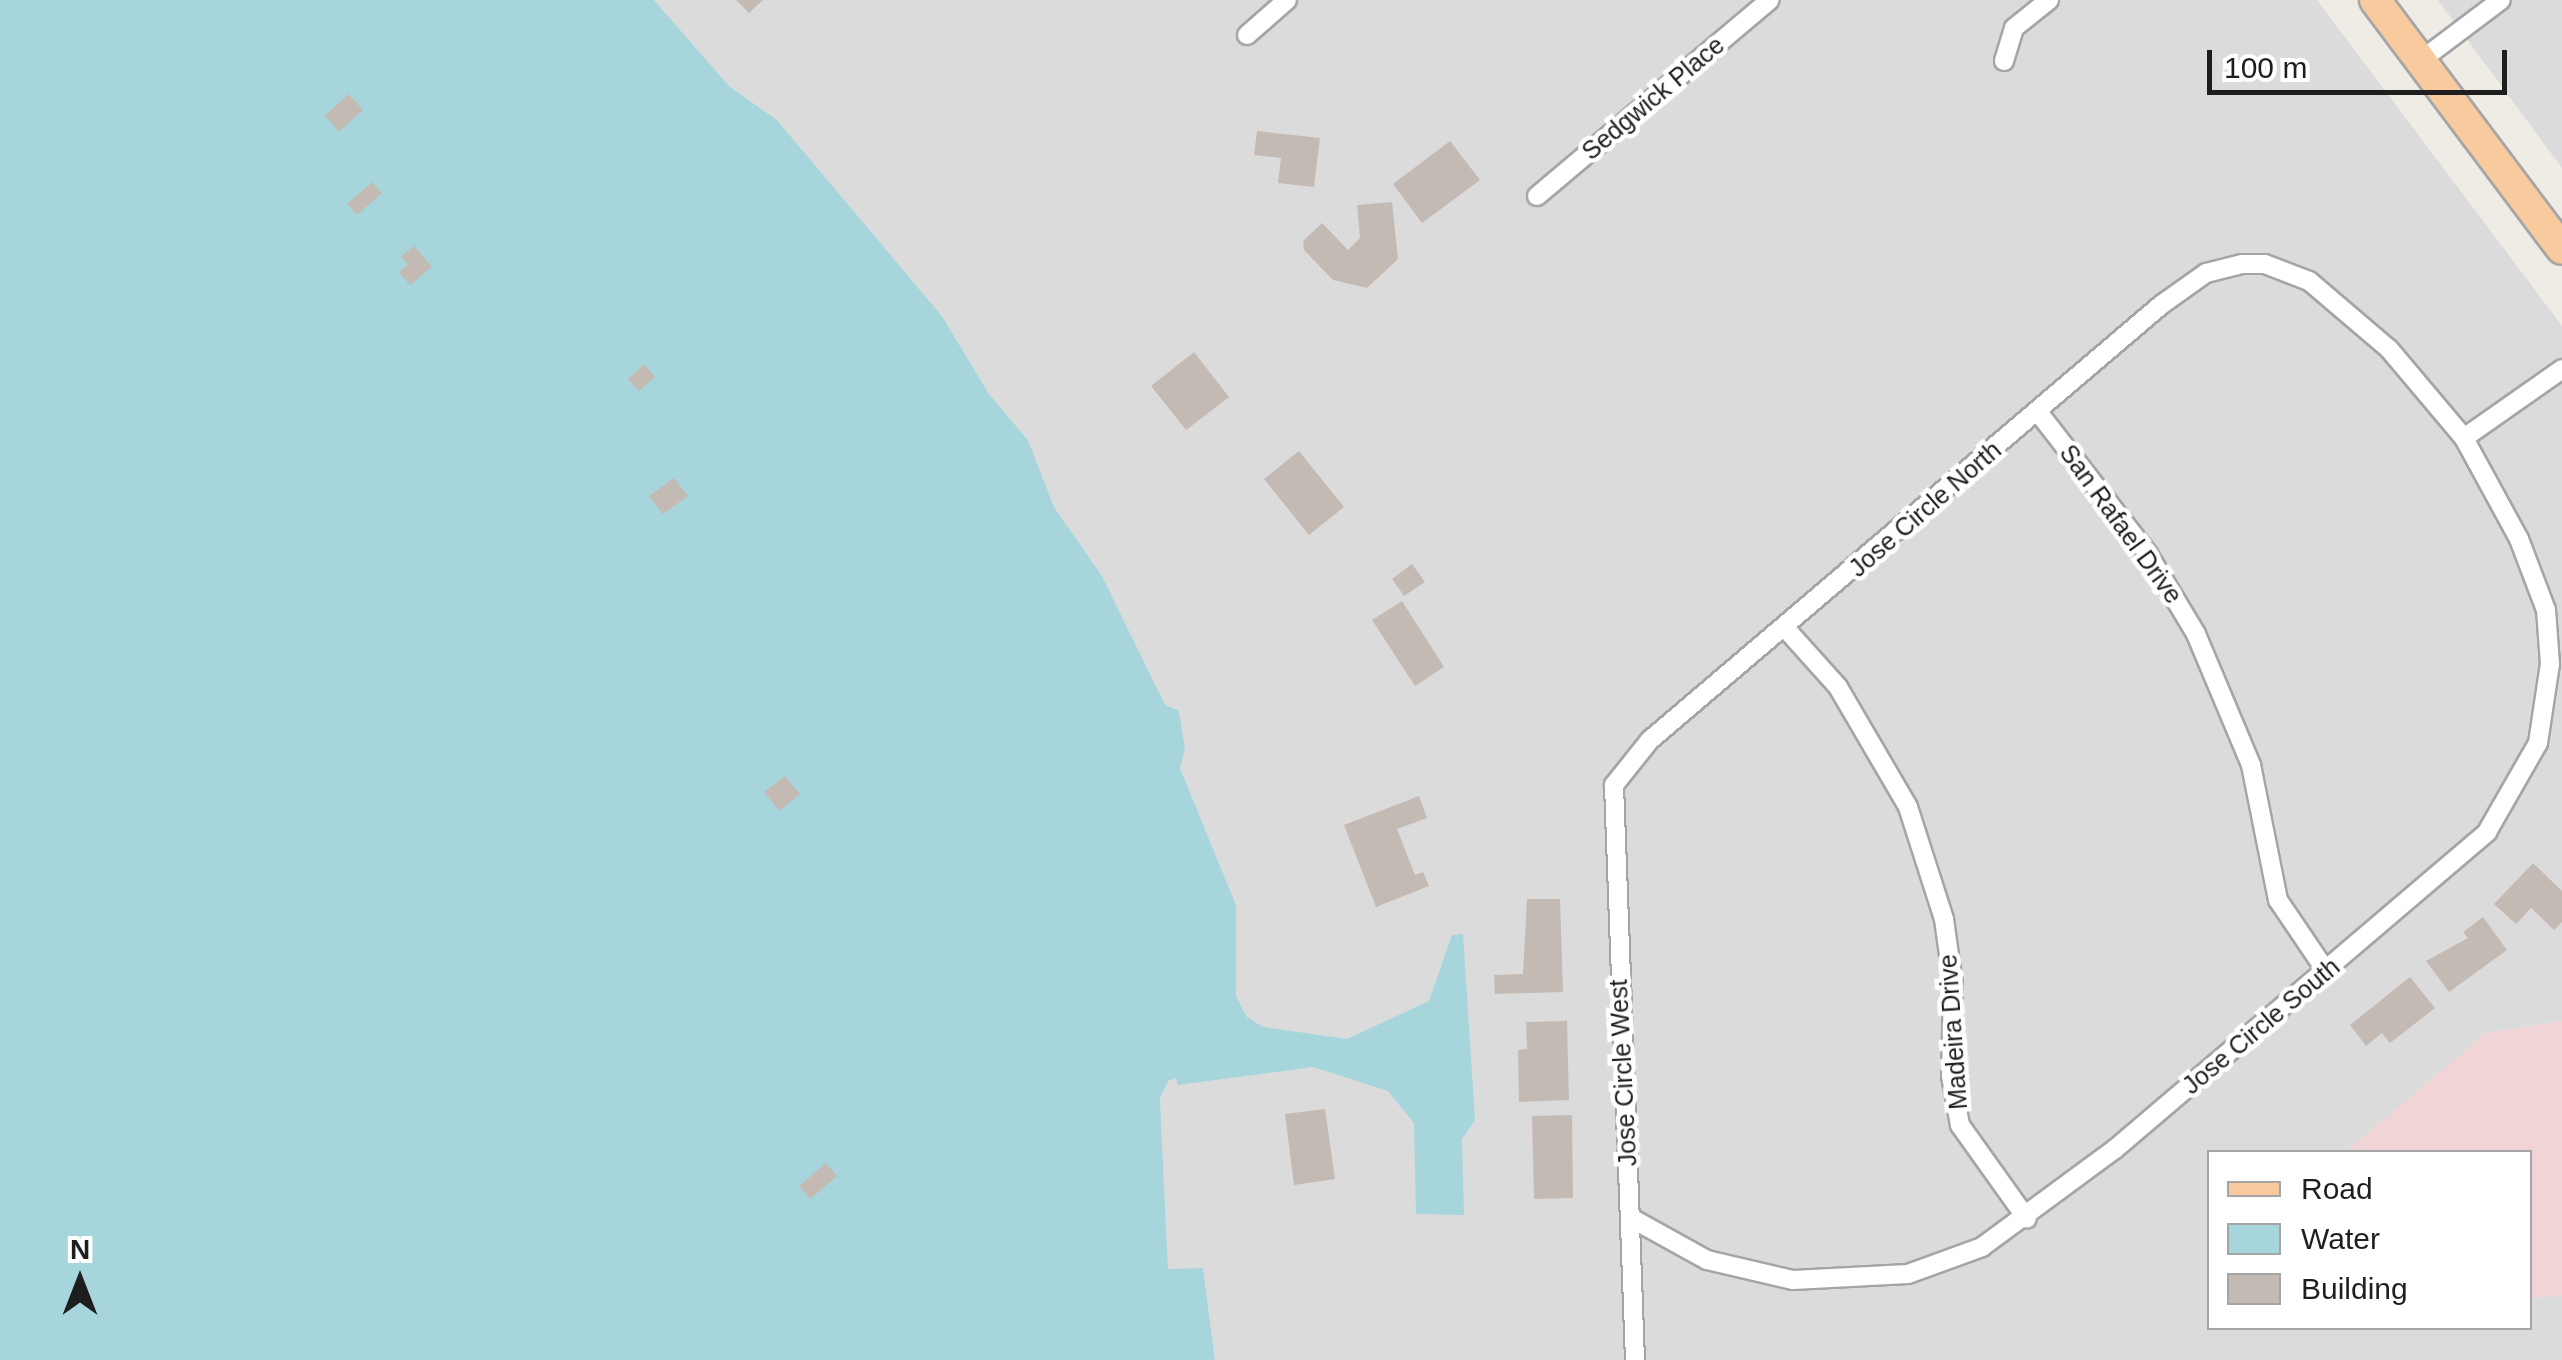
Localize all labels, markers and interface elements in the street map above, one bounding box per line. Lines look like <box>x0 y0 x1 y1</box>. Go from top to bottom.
street label: Sedgwick Place <box>1576 30 1730 166</box>
scale bar <box>2212 30 2512 92</box>
text: 100 m <box>2224 51 2307 84</box>
street label: Jose Circle North <box>1843 435 2007 583</box>
street label: San Rafael Drive <box>2053 439 2189 609</box>
street label: Jose Circle South <box>2176 952 2346 1100</box>
street label: Madeira Drive <box>1933 953 1973 1111</box>
street label: Jose Circle West <box>1603 979 1643 1167</box>
legend <box>2207 1150 2532 1330</box>
text: Road <box>2301 1172 2373 1205</box>
text: Water <box>2301 1222 2380 1255</box>
north arrow <box>30 1230 130 1330</box>
text: N <box>70 1234 90 1265</box>
text: Building <box>2301 1272 2408 1305</box>

